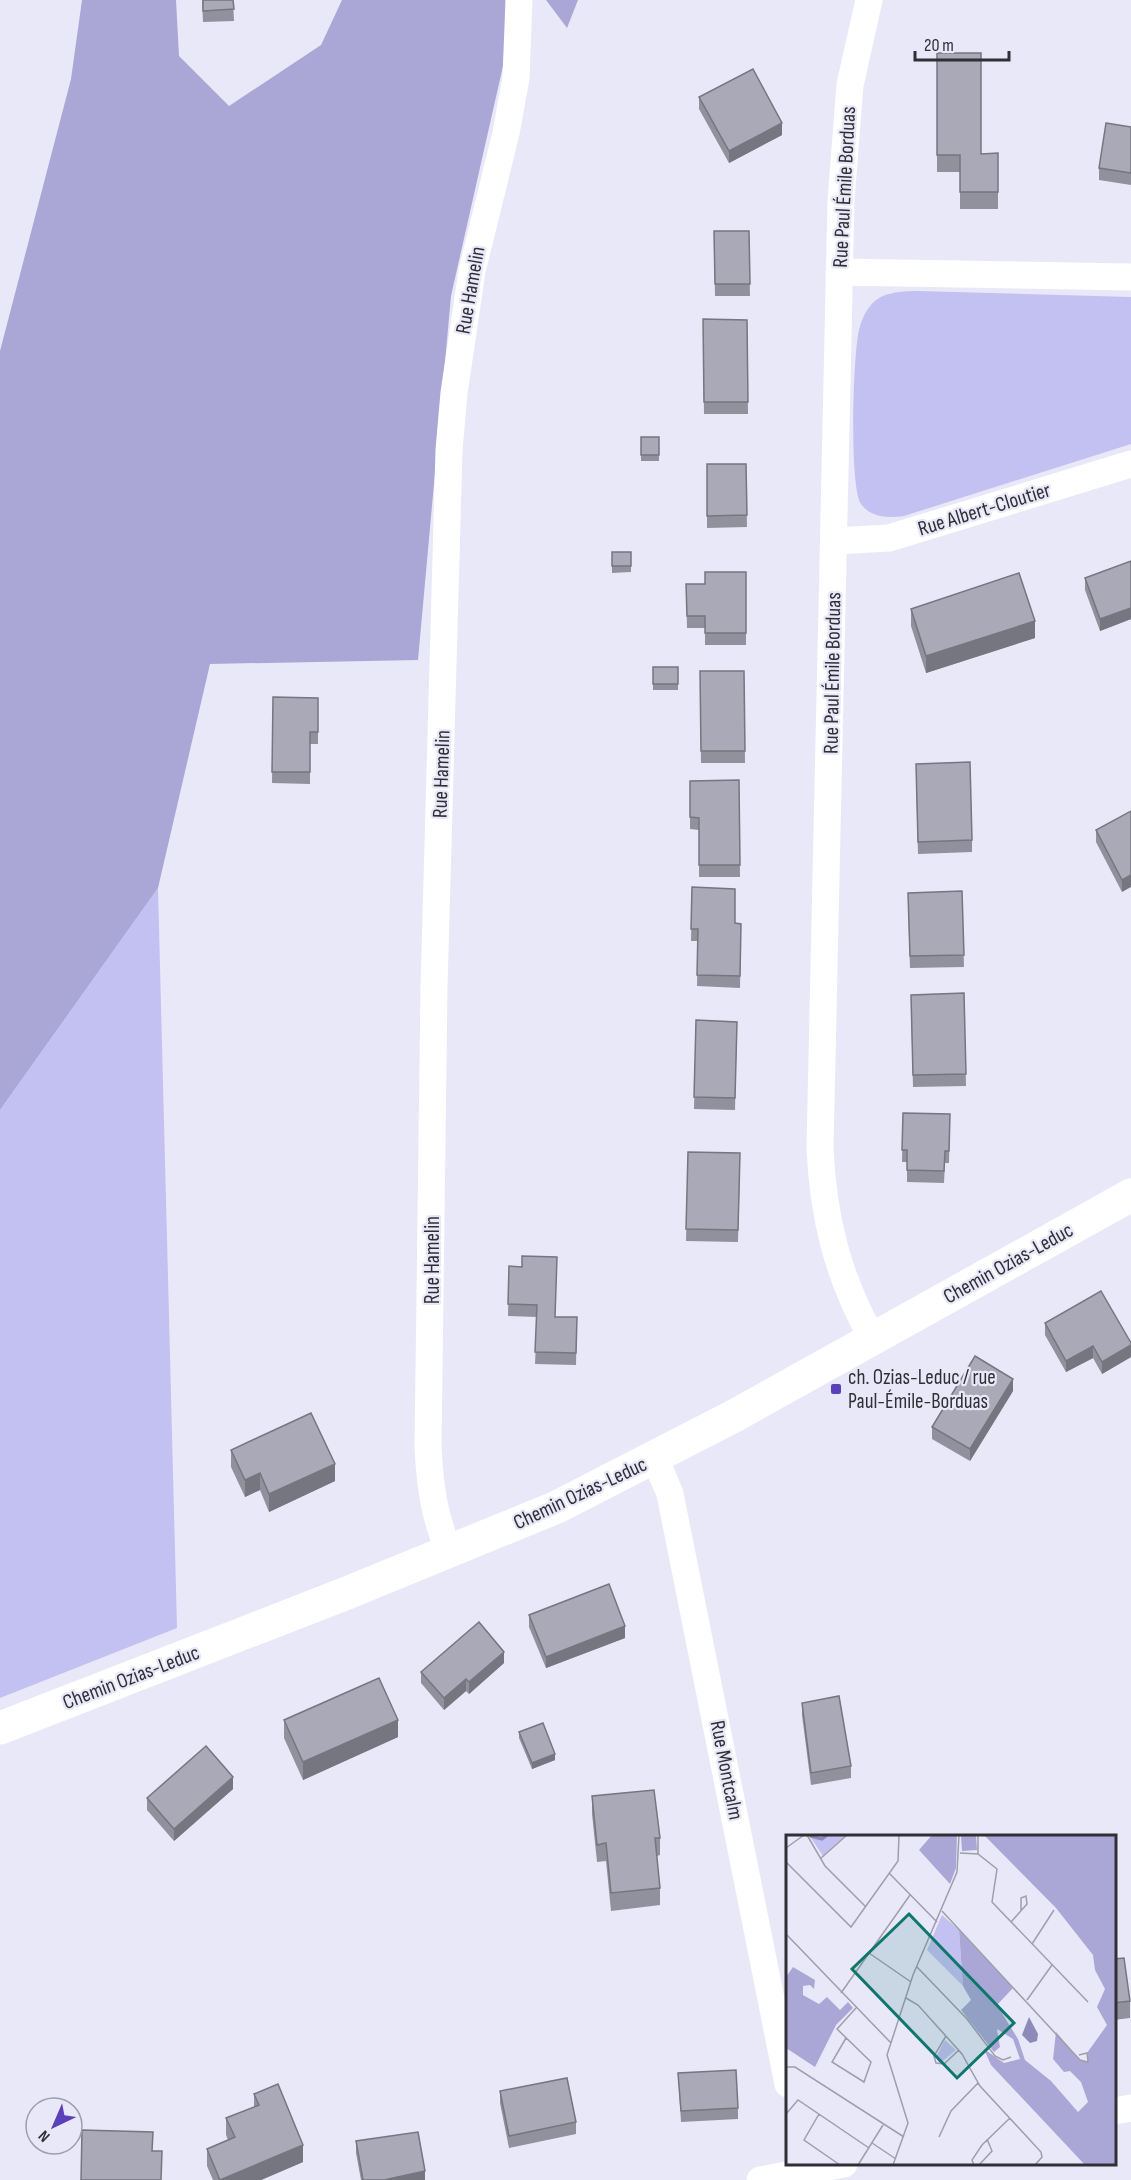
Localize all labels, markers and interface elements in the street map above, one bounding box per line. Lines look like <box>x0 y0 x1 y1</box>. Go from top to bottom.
scale bar <box>915 24 1010 62</box>
text: 20 m <box>924 35 954 56</box>
street label: Rue Paul Émile Borduas <box>828 106 861 268</box>
street label: Rue Hamelin <box>451 244 490 336</box>
street label: Rue Albert-Cloutier <box>915 477 1053 542</box>
street label: Rue Paul Émile Borduas <box>819 592 846 754</box>
street label: Rue Hamelin <box>427 730 456 819</box>
street label: Rue Hamelin <box>420 1216 445 1304</box>
street label: Chemin Ozias-Leduc <box>939 1218 1077 1309</box>
place label: ch. Ozias-Leduc / rue Paul-Émile-Borduas <box>848 1365 996 1414</box>
marker: ch. Ozias-Leduc / rue Paul-Émile-Borduas <box>829 1382 843 1396</box>
street label: Chemin Ozias-Leduc <box>510 1452 651 1535</box>
street label: Chemin Ozias-Leduc <box>59 1640 203 1715</box>
street label: Rue Montcalm <box>705 1718 748 1822</box>
inset map <box>786 1835 1116 2165</box>
north arrow <box>24 2096 84 2156</box>
text: N <box>35 2126 54 2146</box>

